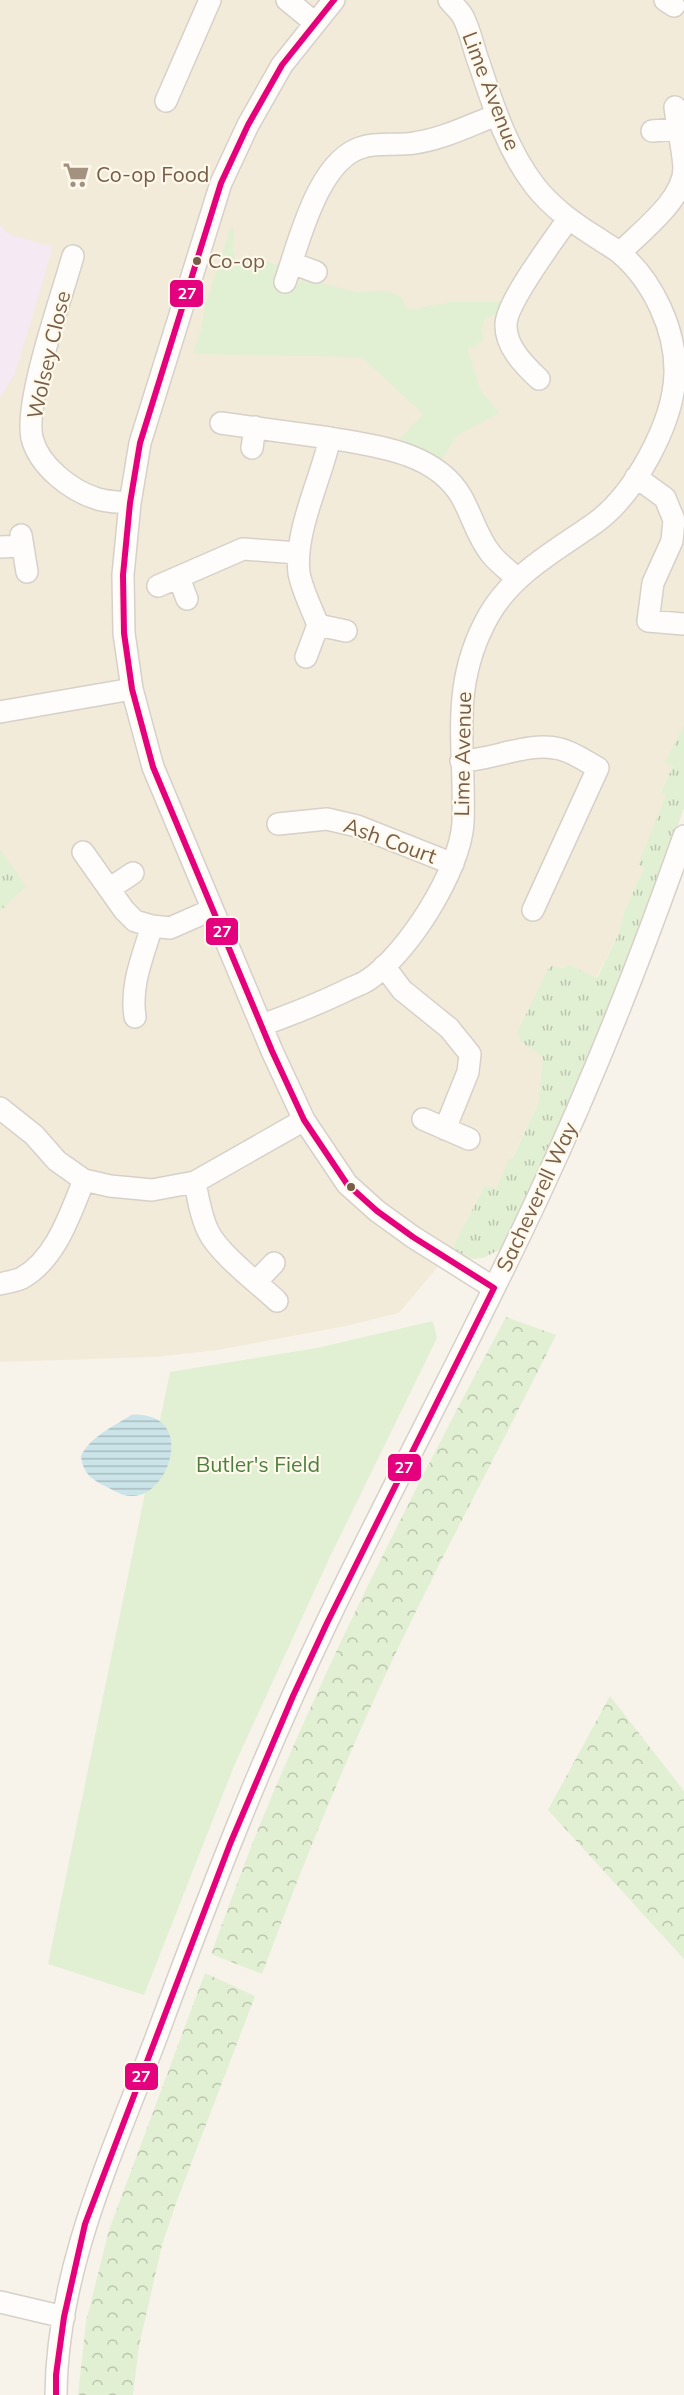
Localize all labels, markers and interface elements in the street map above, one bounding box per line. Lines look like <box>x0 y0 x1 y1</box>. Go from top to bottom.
street label: Lime Avenue <box>457 28 526 154</box>
supermarket icon: Co-op Food <box>61 160 91 190</box>
place label: Co-op Food <box>96 161 209 187</box>
place label: Co-op <box>208 248 265 273</box>
marker: Co-op <box>191 255 203 267</box>
line badge: 27 <box>169 279 204 308</box>
text: 27 <box>177 283 197 303</box>
street label: Wolsey Close <box>21 288 75 421</box>
street label: Lime Avenue <box>448 691 476 817</box>
street label: Ash Court <box>340 811 440 869</box>
line badge: 27 <box>205 917 239 946</box>
text: 27 <box>212 921 232 941</box>
street label: Sacheverell Way <box>490 1118 582 1276</box>
unlabelled marker <box>345 1181 357 1193</box>
park label: Butler's Field <box>196 1451 320 1477</box>
line badge: 27 <box>387 1453 422 1482</box>
text: 27 <box>394 1457 414 1477</box>
line badge: 27 <box>124 2062 159 2091</box>
text: 27 <box>131 2066 151 2086</box>

